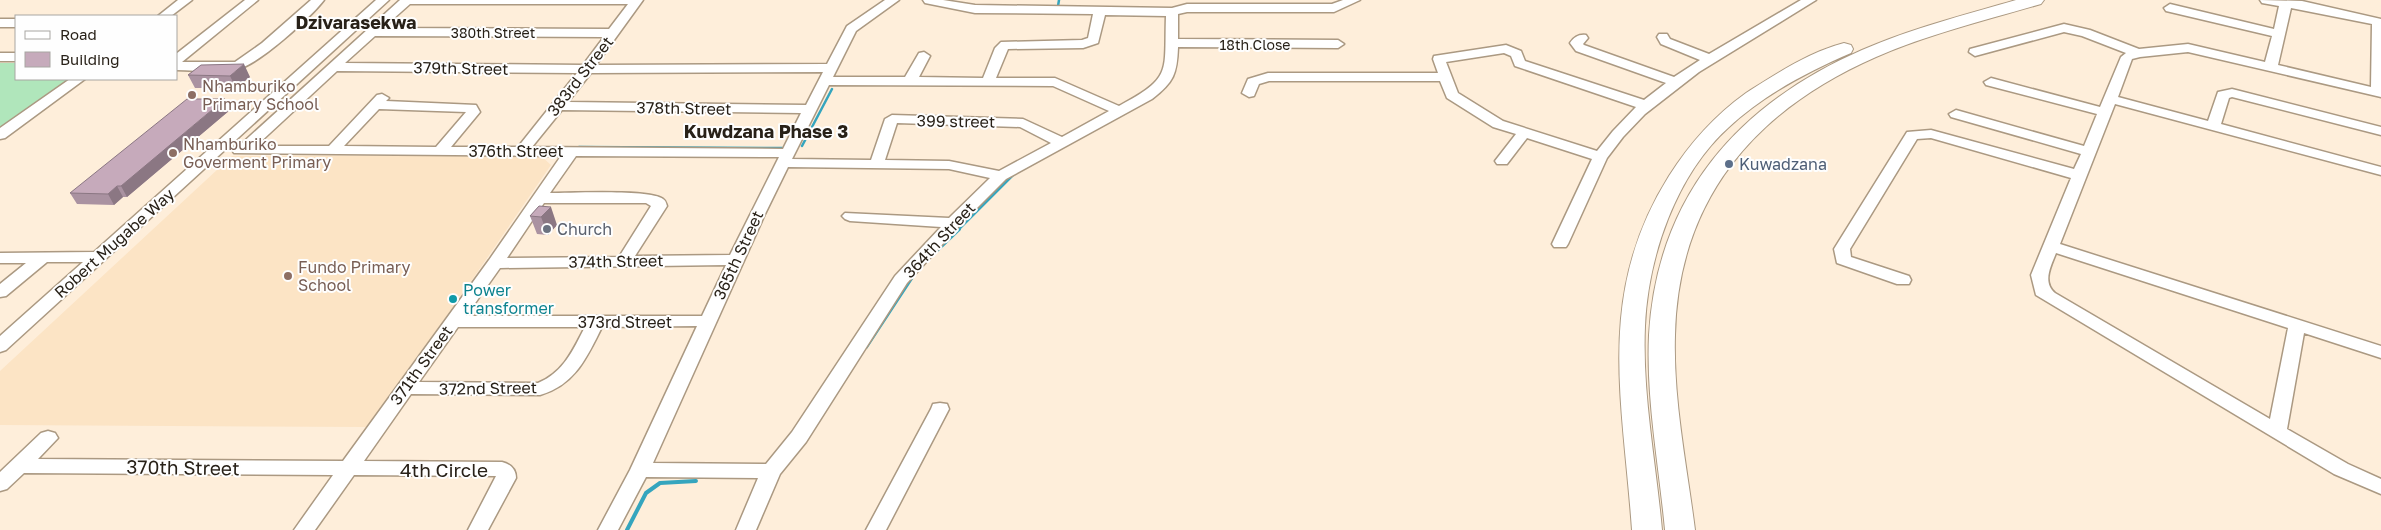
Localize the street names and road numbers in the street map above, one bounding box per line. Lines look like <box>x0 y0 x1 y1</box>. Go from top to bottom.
street label: 380th Street <box>451 24 535 41</box>
street label: 383rd Street <box>543 32 617 120</box>
street label: 18th Close <box>1220 36 1290 53</box>
street label: 379th Street <box>413 57 509 79</box>
street label: 378th Street <box>636 97 732 119</box>
street label: 399 street <box>917 110 995 132</box>
street label: 376th Street <box>468 141 564 161</box>
street label: Robert Mugabe Way <box>50 184 178 302</box>
street label: 364th Street <box>899 198 979 282</box>
street label: 365th Street <box>709 207 767 303</box>
street label: 374th Street <box>568 250 664 272</box>
street label: 373rd Street <box>578 312 672 332</box>
street label: 371th Street <box>386 321 456 409</box>
street label: 372nd Street <box>439 377 537 399</box>
street label: 370th Street <box>126 455 240 479</box>
street label: 4th Circle <box>400 458 488 481</box>

